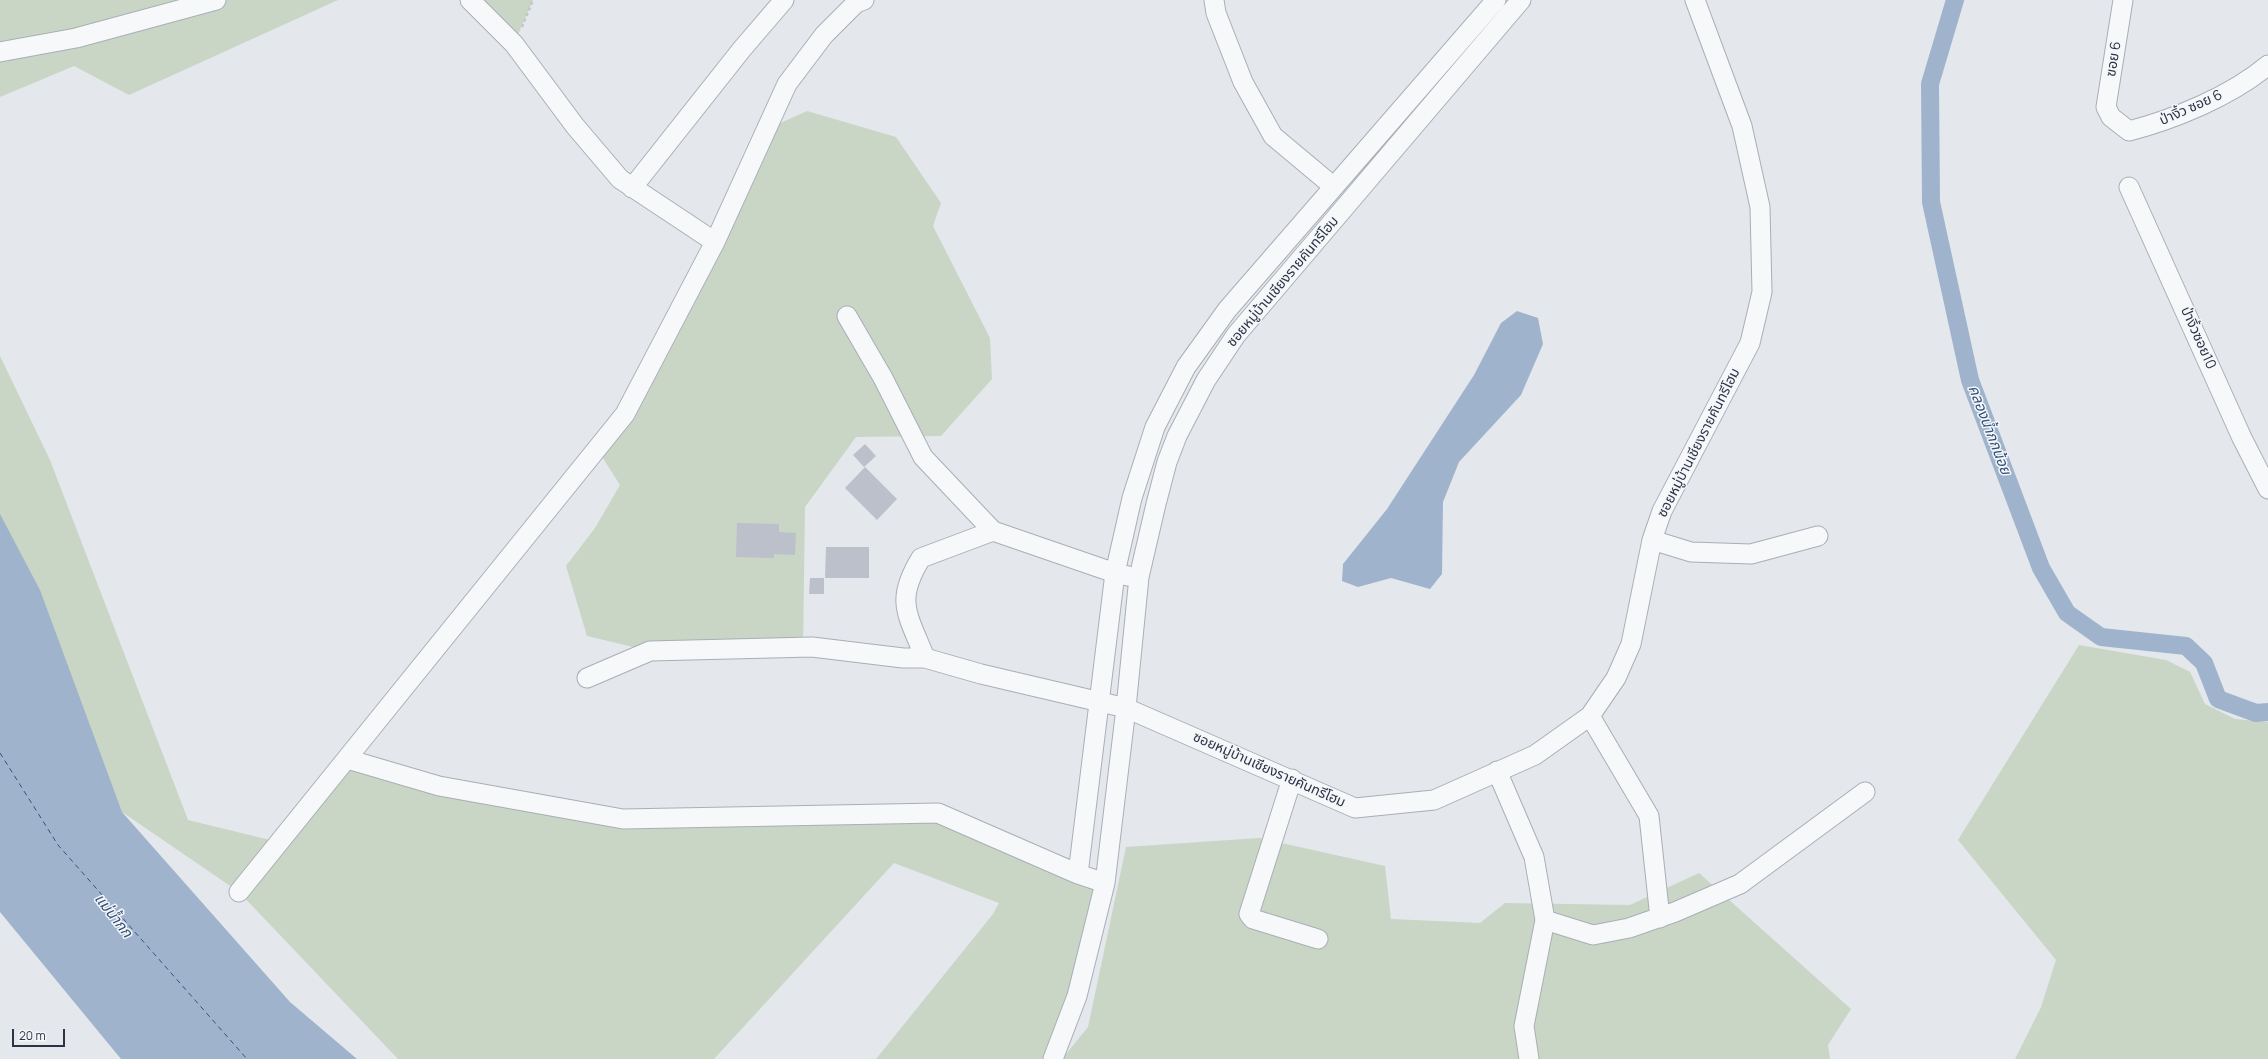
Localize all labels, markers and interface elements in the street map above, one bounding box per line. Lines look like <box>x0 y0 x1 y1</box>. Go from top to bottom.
street label: ฃอย 6 <box>2103 40 2125 78</box>
street label: ป่างิ้ว ซอย 6 <box>2157 87 2225 129</box>
street label: ซอยหมู่บ้านเชียงรายคันทรีโฮม <box>1223 213 1343 351</box>
street label: ป่างิ้วซอย10 <box>2177 304 2219 372</box>
street label: ซอยหมู่บ้านเชียงรายคันทรีโฮม <box>1654 366 1744 520</box>
water label: คลองน้ำกกน้อย <box>1964 383 2014 477</box>
street label: ซอยหมู่บ้านเชียงรายคันทรีโฮม <box>1190 729 1348 811</box>
water label: แม่น้ำกก <box>90 890 136 942</box>
scale bar <box>14 1021 67 1047</box>
text: 20 m <box>19 1027 46 1044</box>

